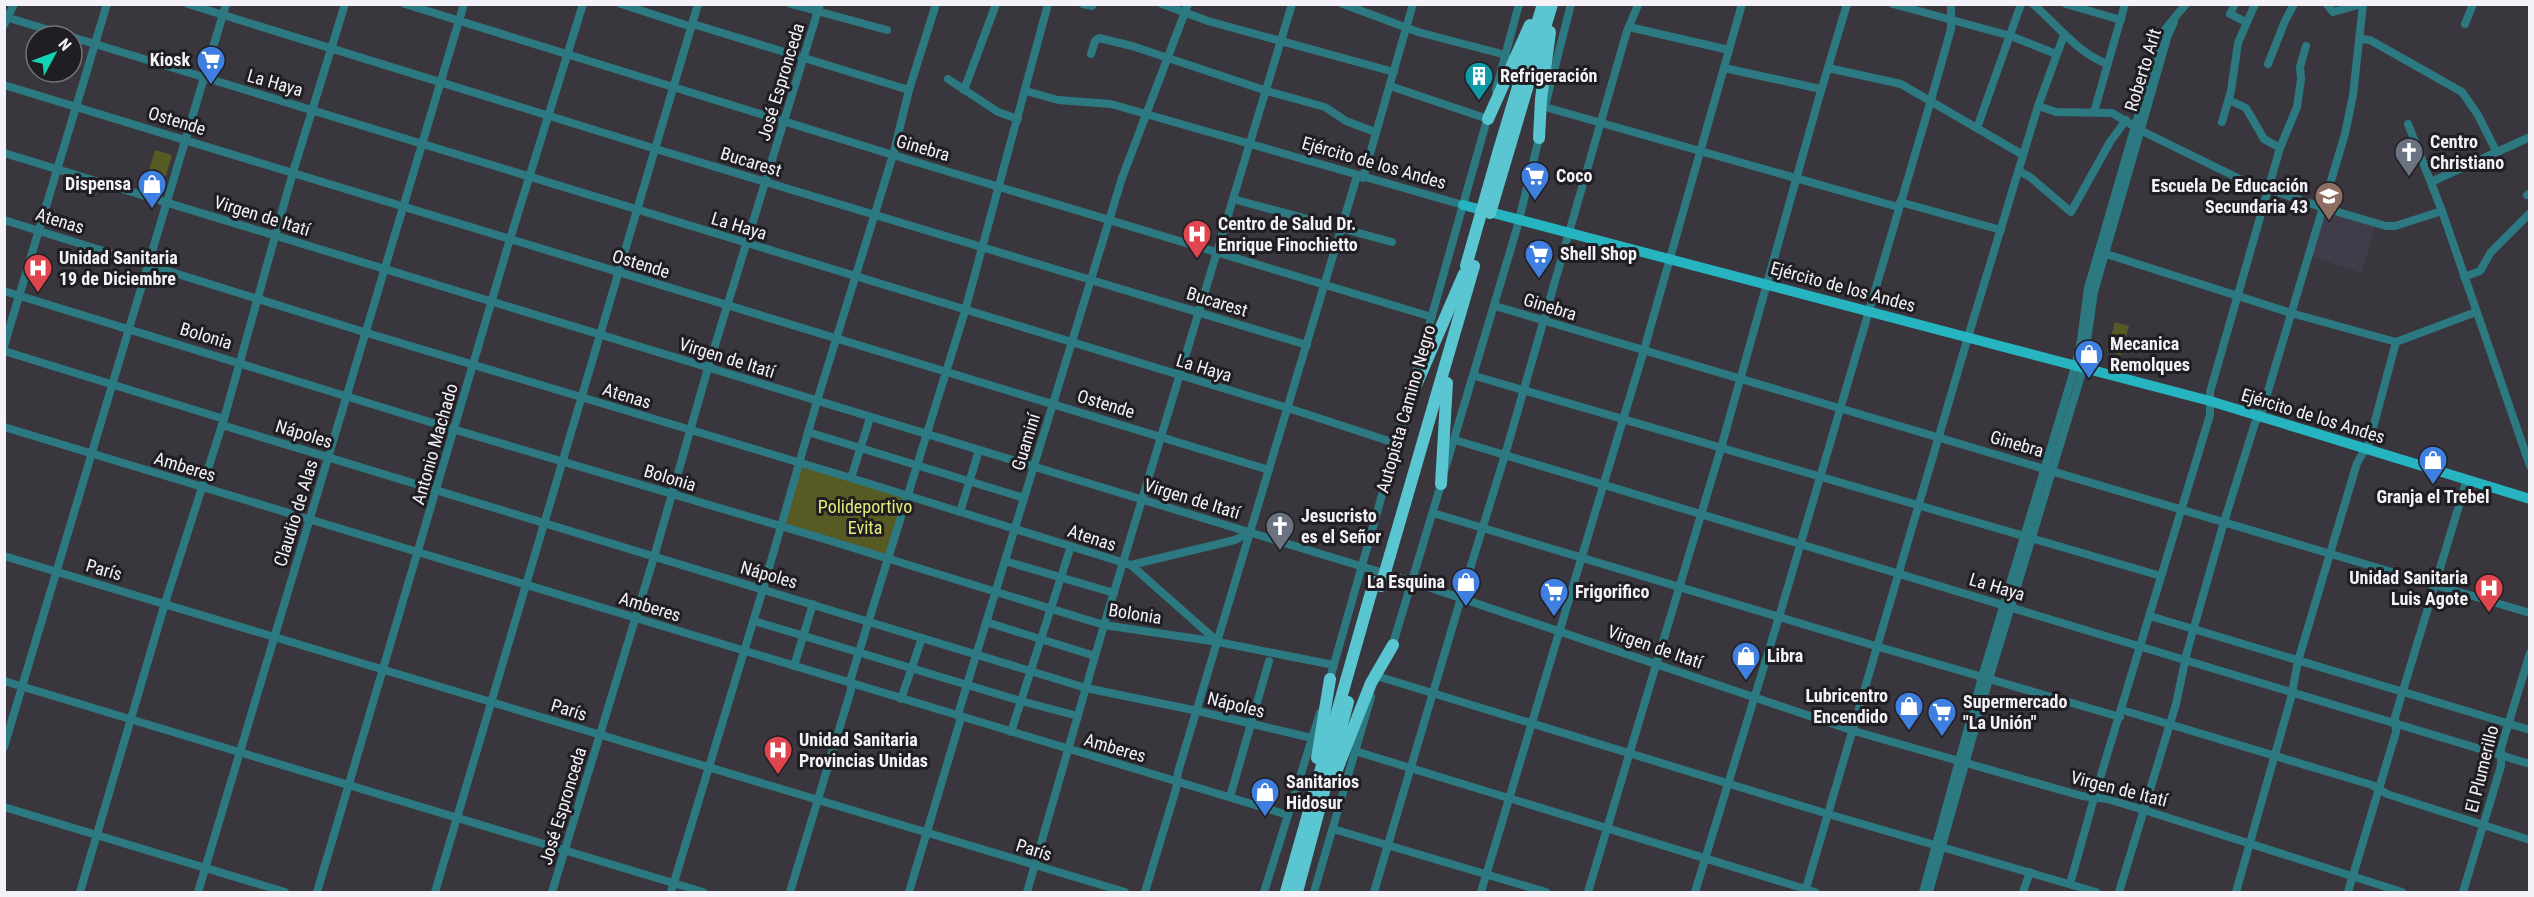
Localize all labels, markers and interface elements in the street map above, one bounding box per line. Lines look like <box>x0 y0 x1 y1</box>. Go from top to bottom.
street label: José Espronceda <box>753 20 808 143</box>
north arrow <box>24 24 84 84</box>
street label: Roberto Arlt <box>2120 26 2165 114</box>
text: N <box>55 35 75 54</box>
supermarket icon: Kiosk <box>195 44 227 86</box>
place label: Kiosk <box>150 49 190 70</box>
building icon: Refrigeración <box>1463 60 1495 102</box>
street label: La Haya <box>245 65 305 100</box>
place label: Refrigeración <box>1500 65 1597 86</box>
street label: Ostende <box>146 102 208 139</box>
street label: Ginebra <box>894 130 952 165</box>
place label: Centro Christiano <box>2430 131 2504 173</box>
street label: Ejército de los Andes <box>1300 132 1449 193</box>
church icon: Centro Christiano <box>2393 136 2425 178</box>
street label: Bucarest <box>718 142 784 181</box>
supermarket icon: Coco <box>1519 160 1551 202</box>
place label: Coco <box>1556 165 1592 186</box>
shop icon: Dispensa <box>136 168 168 210</box>
place label: Dispensa <box>65 173 131 194</box>
place label: Escuela De Educación Secundaria 43 <box>2151 175 2308 217</box>
school or university icon: Escuela De Educación Secundaria 43 <box>2313 180 2345 222</box>
street label: Virgen de Itatí <box>212 191 313 240</box>
street label: Atenas <box>33 203 87 238</box>
street label: La Haya <box>709 207 769 244</box>
place label: Centro de Salud Dr. Enrique Finochietto <box>1218 213 1358 255</box>
hospital icon: Centro de Salud Dr. Enrique Finochietto <box>1181 218 1213 260</box>
supermarket icon: Shell Shop <box>1523 238 1555 280</box>
place label: Shell Shop <box>1560 243 1637 264</box>
street label: Ostende <box>610 245 672 282</box>
place label: Unidad Sanitaria 19 de Diciembre <box>59 247 178 289</box>
hospital icon: Unidad Sanitaria 19 de Diciembre <box>22 252 54 294</box>
street label: Ejército de los Andes <box>1768 257 1918 316</box>
street label: Bucarest <box>1184 282 1250 321</box>
street label: Ginebra <box>1521 289 1579 325</box>
street label: Bolonia <box>177 318 235 353</box>
street label: Autopista Camino Negro <box>1371 322 1440 495</box>
street label: Virgen de Itatí <box>677 333 778 382</box>
place label: Mecanica Remolques <box>2110 333 2190 375</box>
shop icon: Mecanica Remolques <box>2073 338 2105 380</box>
street label: La Haya <box>1174 349 1234 386</box>
street label: Atenas <box>600 378 654 413</box>
street label: Antonio Machado <box>407 381 462 507</box>
street label: Ejército de los Andes <box>2239 384 2388 447</box>
street label: Ostende <box>1075 385 1137 422</box>
street label: Guaminí <box>1007 410 1044 473</box>
street label: Nápoles <box>273 415 335 452</box>
street label: Ginebra <box>1988 426 2046 461</box>
shop icon: Granja el Trebel <box>2417 444 2449 486</box>
street label: Amberes <box>152 447 218 486</box>
street label: Claudio de Alas <box>269 457 322 569</box>
street label: Bolonia <box>641 460 699 495</box>
street label: Virgen de Itatí <box>1142 474 1243 523</box>
place label: Granja el Trebel <box>2376 486 2490 507</box>
park label: Polideportivo Evita <box>818 496 912 538</box>
place label: Jesucristo es el Señor <box>1301 505 1381 547</box>
church icon: Jesucristo es el Señor <box>1264 510 1296 552</box>
street label: Atenas <box>1065 520 1119 555</box>
street label: París <box>84 554 125 585</box>
street label: Nápoles <box>738 556 800 593</box>
shop icon: La Esquina <box>1450 566 1482 608</box>
place label: Unidad Sanitaria Luis Agote <box>2349 567 2468 609</box>
street label: La Haya <box>1967 568 2027 605</box>
place label: La Esquina <box>1367 571 1445 592</box>
hospital icon: Unidad Sanitaria Luis Agote <box>2473 572 2505 614</box>
supermarket icon: Frigorifico <box>1538 576 1570 618</box>
place label: Frigorifico <box>1575 581 1649 602</box>
street label: Amberes <box>617 587 683 626</box>
street label: Bolonia <box>1107 599 1163 628</box>
street label: Virgen de Itatí <box>1605 620 1706 673</box>
shop icon: Libra <box>1730 640 1762 682</box>
place label: Libra <box>1767 645 1803 666</box>
place label: Lubricentro Encendido <box>1805 685 1888 727</box>
street label: Nápoles <box>1205 687 1267 722</box>
shop icon: Lubricentro Encendido <box>1893 690 1925 732</box>
place label: Supermercado "La Unión" <box>1963 691 2067 733</box>
street label: París <box>549 694 590 725</box>
supermarket icon: Supermercado "La Unión" <box>1926 696 1958 738</box>
street label: El Plumerillo <box>2461 723 2502 815</box>
place label: Unidad Sanitaria Provincias Unidas <box>799 729 928 771</box>
street label: Amberes <box>1082 729 1148 766</box>
hospital icon: Unidad Sanitaria Provincias Unidas <box>762 734 794 776</box>
street label: José Espronceda <box>535 744 590 867</box>
street label: Virgen de Itatí <box>2068 766 2171 811</box>
place label: Sanitarios Hidosur <box>1286 771 1359 813</box>
shop icon: Sanitarios Hidosur <box>1249 776 1281 818</box>
street label: París <box>1014 834 1055 865</box>

